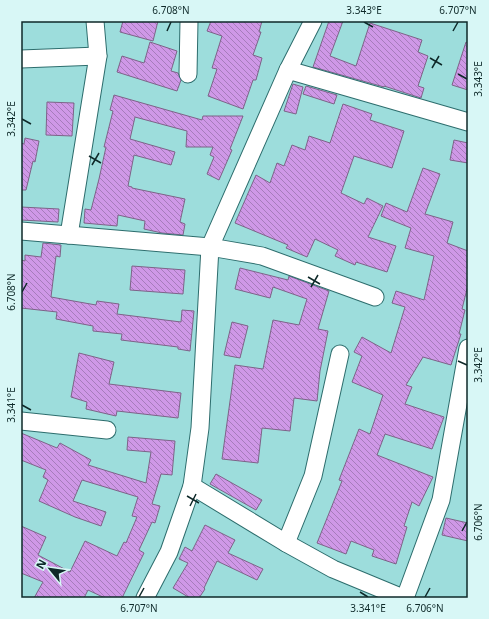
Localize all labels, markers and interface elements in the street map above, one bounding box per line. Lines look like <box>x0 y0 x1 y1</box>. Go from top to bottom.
text: 6.708°N <box>152 3 190 17</box>
text: 3.343°E <box>346 3 382 17</box>
text: 6.707°N <box>439 3 477 17</box>
text: 3.343°E <box>471 61 485 97</box>
text: 3.342°E <box>4 101 18 137</box>
text: 6.708°N <box>4 273 18 311</box>
text: 3.342°E <box>471 347 485 383</box>
text: 3.341°E <box>4 387 18 423</box>
text: 6.706°N <box>471 503 485 541</box>
north arrow <box>30 549 70 589</box>
text: N <box>32 556 50 571</box>
text: 6.707°N <box>120 601 158 615</box>
text: 3.341°E <box>350 601 386 615</box>
text: 6.706°N <box>406 601 444 615</box>

